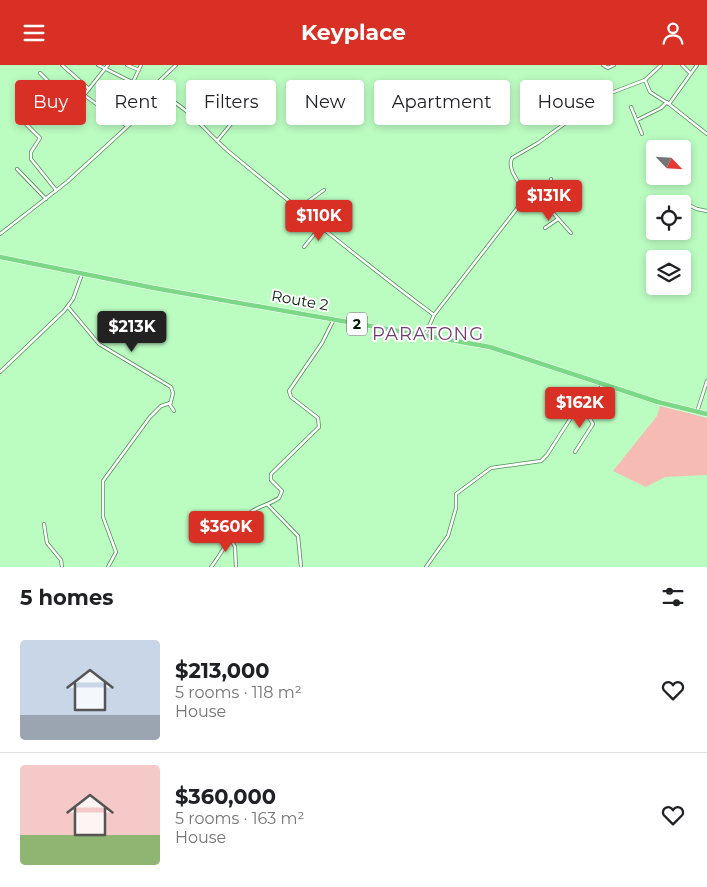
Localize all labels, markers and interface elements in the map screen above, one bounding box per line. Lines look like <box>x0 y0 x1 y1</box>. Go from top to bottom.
icon: menu <box>20 19 48 47</box>
text: Keyplace <box>301 19 406 46</box>
icon: person <box>659 19 687 47</box>
chip: Buy <box>15 80 86 125</box>
chip: Rent <box>96 80 176 125</box>
chip: Filters <box>186 80 276 125</box>
chip: New <box>286 80 364 125</box>
chip: Apartment <box>374 80 510 125</box>
chip: House <box>520 80 613 125</box>
north arrow <box>646 140 691 185</box>
map controls <box>646 140 691 295</box>
pin: $131K <box>514 179 584 222</box>
text: $131K <box>527 186 571 205</box>
button: locate <box>646 195 691 240</box>
pin: $110K <box>284 199 354 242</box>
text: $110K <box>296 206 342 225</box>
button: layers <box>646 250 691 295</box>
street label: Route 2 <box>270 286 330 314</box>
pin: $213K <box>97 311 167 353</box>
road number: 2 <box>347 313 367 335</box>
text: $213K <box>108 317 156 336</box>
district label: PARATONG <box>372 323 484 345</box>
pin: $162K <box>545 387 615 429</box>
text: $162K <box>556 393 604 412</box>
pin: $360K <box>191 511 261 553</box>
text: $360K <box>200 517 252 536</box>
icon: filters <box>659 583 687 611</box>
text: 5 homes <box>20 585 113 610</box>
text: $213,000 <box>175 658 269 683</box>
icon: home <box>60 660 120 720</box>
icon: heart <box>659 676 687 704</box>
text: 5 rooms · 118 m² <box>175 683 302 702</box>
text: House <box>175 702 226 721</box>
text: $360,000 <box>175 784 276 809</box>
icon: home <box>60 785 120 845</box>
icon: heart <box>659 801 687 829</box>
text: 5 rooms · 163 m² <box>175 809 304 828</box>
text: House <box>175 828 226 847</box>

